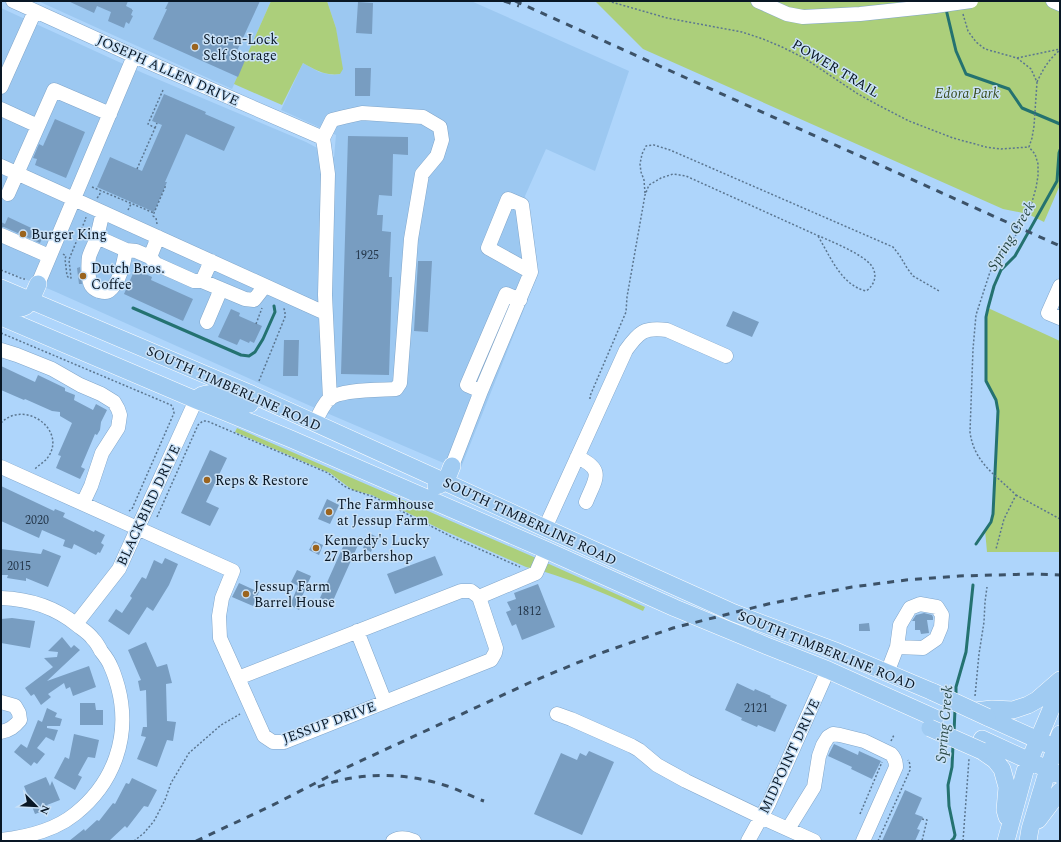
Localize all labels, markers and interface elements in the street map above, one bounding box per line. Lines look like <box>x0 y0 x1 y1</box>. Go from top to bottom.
place label: Stor-n-Lock Self Storage <box>203 29 278 66</box>
street label: JOSEPH ALLEN DRIVE <box>93 30 242 111</box>
street label: POWER TRAIL <box>788 34 884 103</box>
marker: Stor-n-Lock Self Storage <box>190 42 200 52</box>
park label: Edora Park <box>935 83 1000 104</box>
water label: Spring Creek <box>982 197 1041 275</box>
place label: Burger King <box>31 224 107 245</box>
marker: Burger King <box>18 229 28 239</box>
house number: 1925 <box>355 246 379 265</box>
place label: Dutch Bros. Coffee <box>91 258 165 295</box>
marker: Dutch Bros. Coffee <box>78 271 88 281</box>
street label: SOUTH TIMBERLINE ROAD <box>143 340 325 437</box>
street label: BLACKBIRD DRIVE <box>111 441 186 569</box>
place label: Reps & Restore <box>215 470 309 491</box>
street label: SOUTH TIMBERLINE ROAD <box>440 472 620 571</box>
marker: Reps & Restore <box>202 475 212 485</box>
place label: The Farmhouse at Jessup Farm <box>337 494 434 531</box>
marker: The Farmhouse at Jessup Farm <box>324 507 334 517</box>
house number: 2020 <box>25 511 49 530</box>
place label: Kennedy's Lucky 27 Barbershop <box>324 530 430 567</box>
marker: Kennedy's Lucky 27 Barbershop <box>311 543 321 553</box>
house number: 2015 <box>7 557 31 576</box>
place label: Jessup Farm Barrel House <box>254 576 335 613</box>
marker: Jessup Farm Barrel House <box>241 589 251 599</box>
house number: 1812 <box>517 602 541 621</box>
street label: SOUTH TIMBERLINE ROAD <box>735 605 919 696</box>
water label: Spring Creek <box>930 684 959 764</box>
street label: MIDPOINT DRIVE <box>754 695 825 817</box>
street label: JESSUP DRIVE <box>279 696 379 749</box>
house number: 2121 <box>744 699 768 718</box>
north arrow <box>16 786 56 826</box>
text: N <box>35 802 54 817</box>

